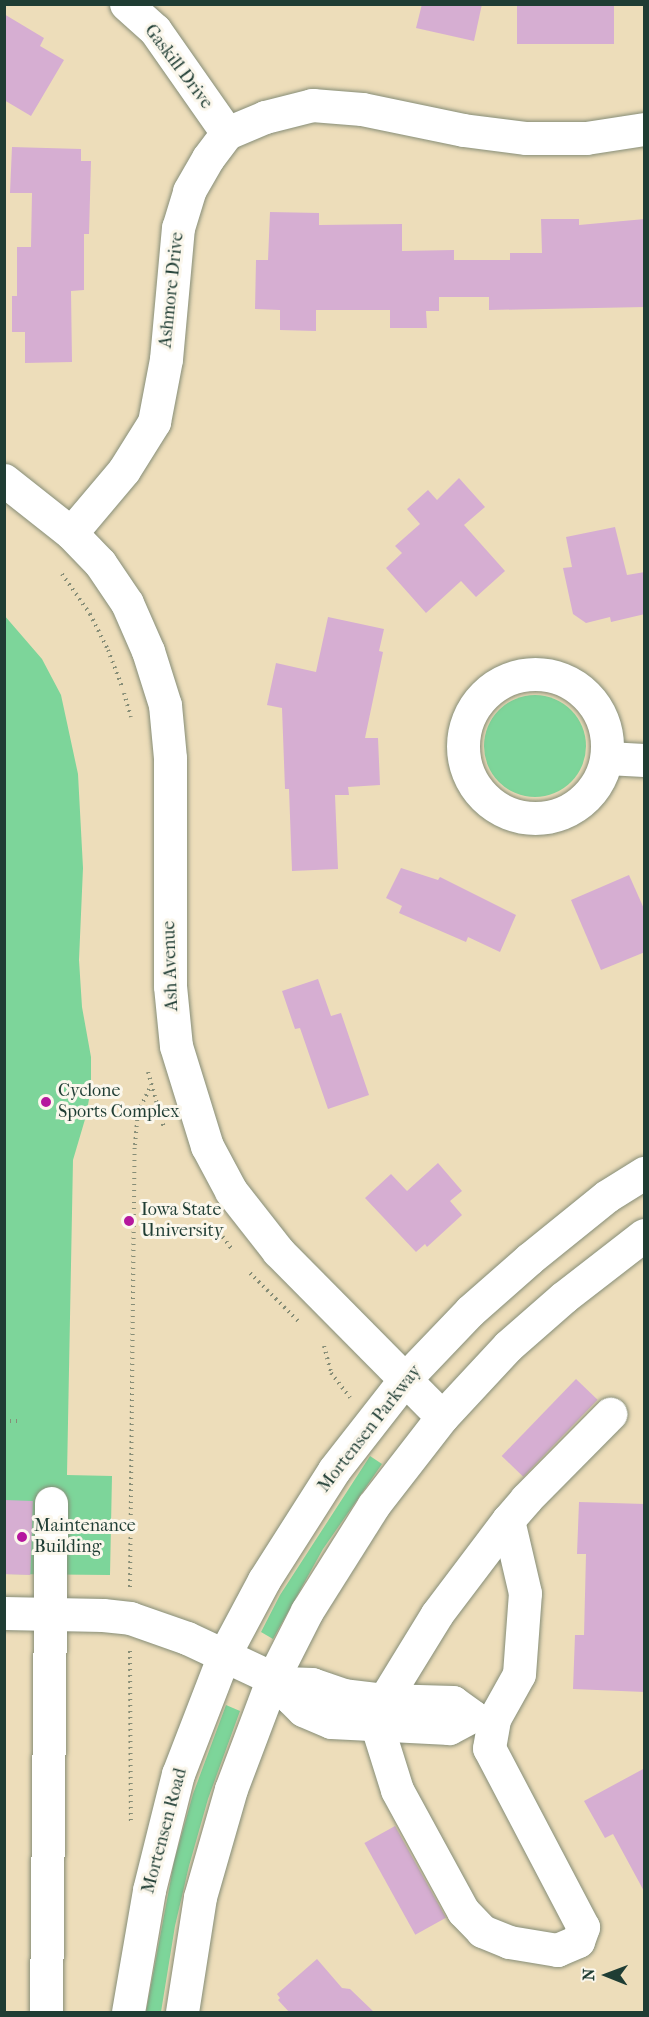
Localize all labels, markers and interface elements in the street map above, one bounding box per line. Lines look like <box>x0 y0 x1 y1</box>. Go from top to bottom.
street label: Gaskill Drive <box>139 21 217 113</box>
street label: Ashmore Drive <box>155 231 189 349</box>
street label: Ash Avenue <box>159 920 183 1012</box>
place label: Cyclone Sports Complex <box>58 1081 179 1124</box>
marker: Cyclone Sports Complex <box>39 1095 53 1109</box>
place label: Iowa State University <box>141 1200 224 1242</box>
marker: Iowa State University <box>122 1214 136 1228</box>
street label: Mortensen Parkway <box>314 1361 426 1497</box>
place label: Maintenance Building <box>34 1516 136 1558</box>
marker: Maintenance Building <box>15 1530 29 1544</box>
street label: Mortensen Road <box>138 1766 192 1896</box>
north arrow <box>577 1945 637 2005</box>
text: N <box>579 1968 598 1981</box>

